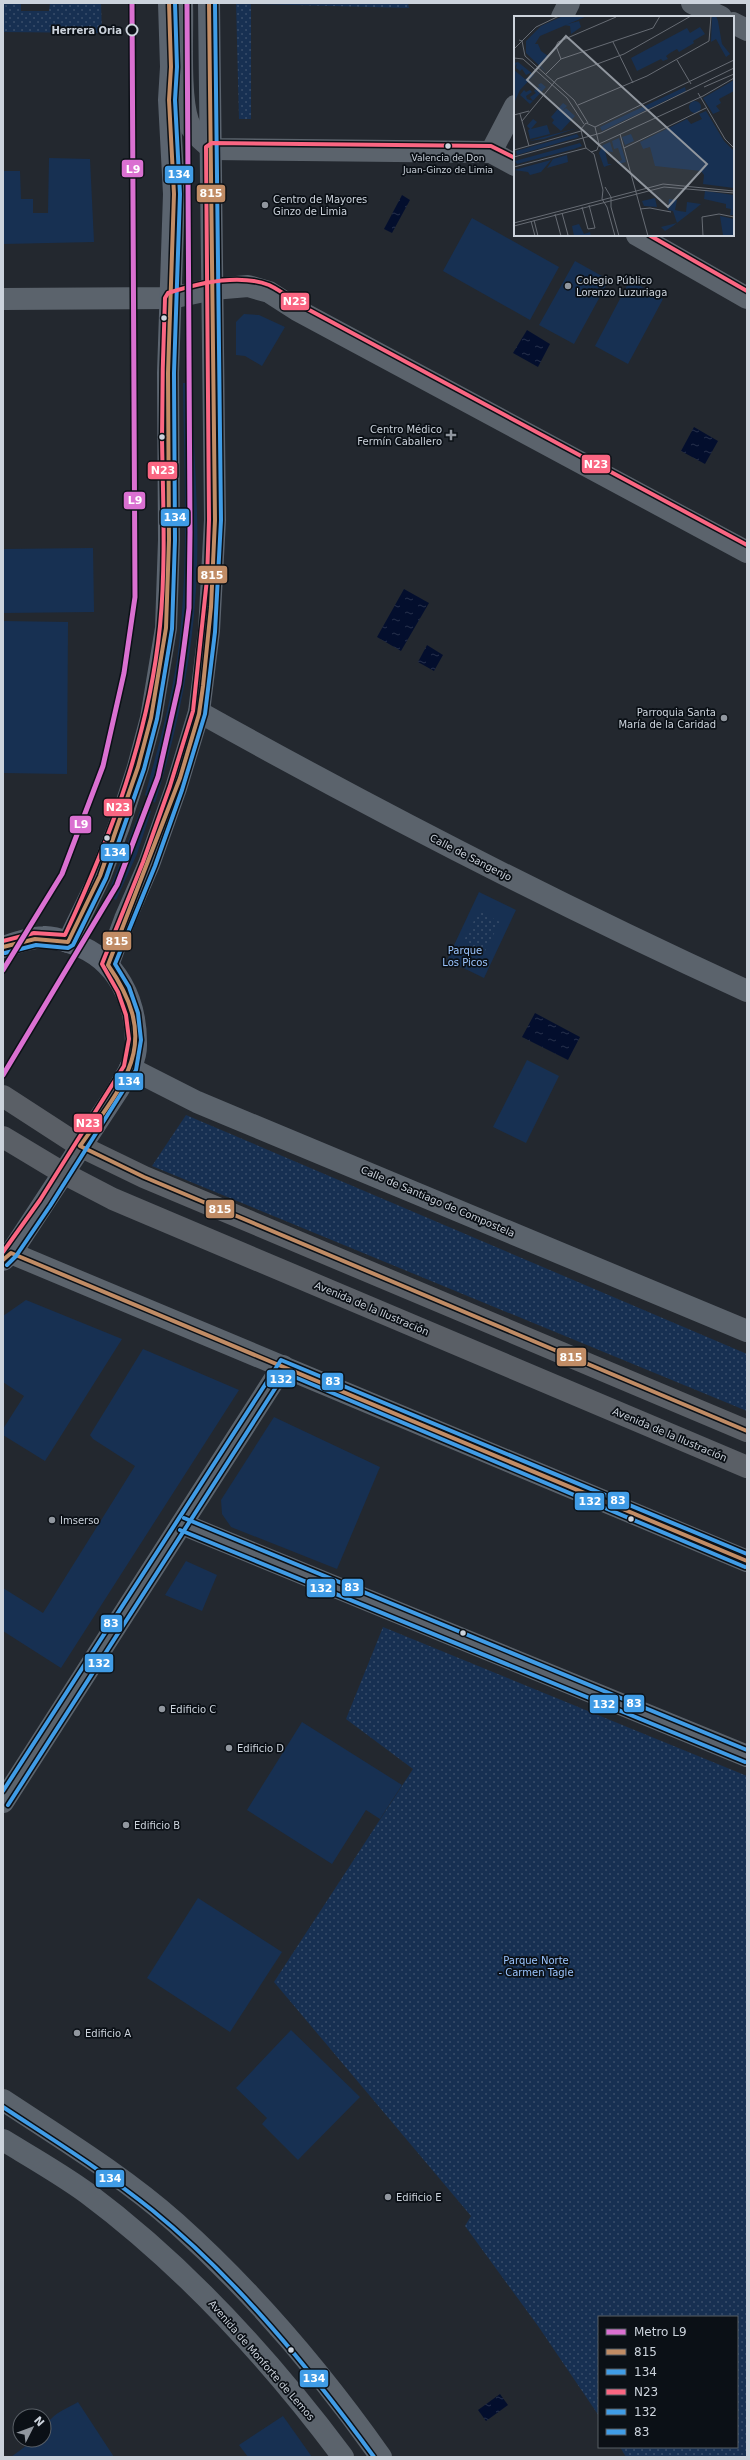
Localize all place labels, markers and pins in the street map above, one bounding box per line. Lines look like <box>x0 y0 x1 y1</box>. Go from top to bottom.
marker: Herrera Oria <box>125 23 139 37</box>
place label: Herrera Oria <box>51 25 122 36</box>
marker: Valencia de Don Juan-Ginzo de Limia <box>443 141 453 151</box>
place label: Valencia de Don Juan-Ginzo de Limia <box>402 153 493 175</box>
place label: Centro de Mayores Ginzo de Limia <box>273 194 367 217</box>
marker: Centro de Mayores Ginzo de Limia <box>260 200 270 210</box>
place label: Colegio Público Lorenzo Luzuriaga <box>576 275 667 298</box>
marker: Colegio Público Lorenzo Luzuriaga <box>563 281 573 291</box>
unlabelled marker <box>159 313 169 323</box>
place label: Centro Médico Fermín Caballero <box>357 424 442 447</box>
marker: Centro Médico Fermín Caballero <box>445 429 457 441</box>
unlabelled marker <box>157 432 167 442</box>
place label: Parroquia Santa María de la Caridad <box>618 707 716 730</box>
marker: Parroquia Santa María de la Caridad <box>719 713 729 723</box>
unlabelled marker <box>102 833 112 843</box>
unlabelled marker <box>626 1514 636 1524</box>
marker: Imserso <box>47 1515 57 1525</box>
place label: Imserso <box>60 1515 100 1526</box>
unlabelled marker <box>458 1628 468 1638</box>
marker: Edificio C <box>157 1704 167 1714</box>
place label: Edificio C <box>170 1704 216 1715</box>
marker: Edificio D <box>224 1743 234 1753</box>
place label: Edificio D <box>237 1743 284 1754</box>
marker: Edificio B <box>121 1820 131 1830</box>
place label: Edificio B <box>134 1820 180 1831</box>
marker: Edificio A <box>72 2028 82 2038</box>
place label: Edificio A <box>85 2028 131 2039</box>
marker: Edificio E <box>383 2192 393 2202</box>
place label: Edificio E <box>396 2192 442 2203</box>
unlabelled marker <box>286 2345 296 2355</box>

